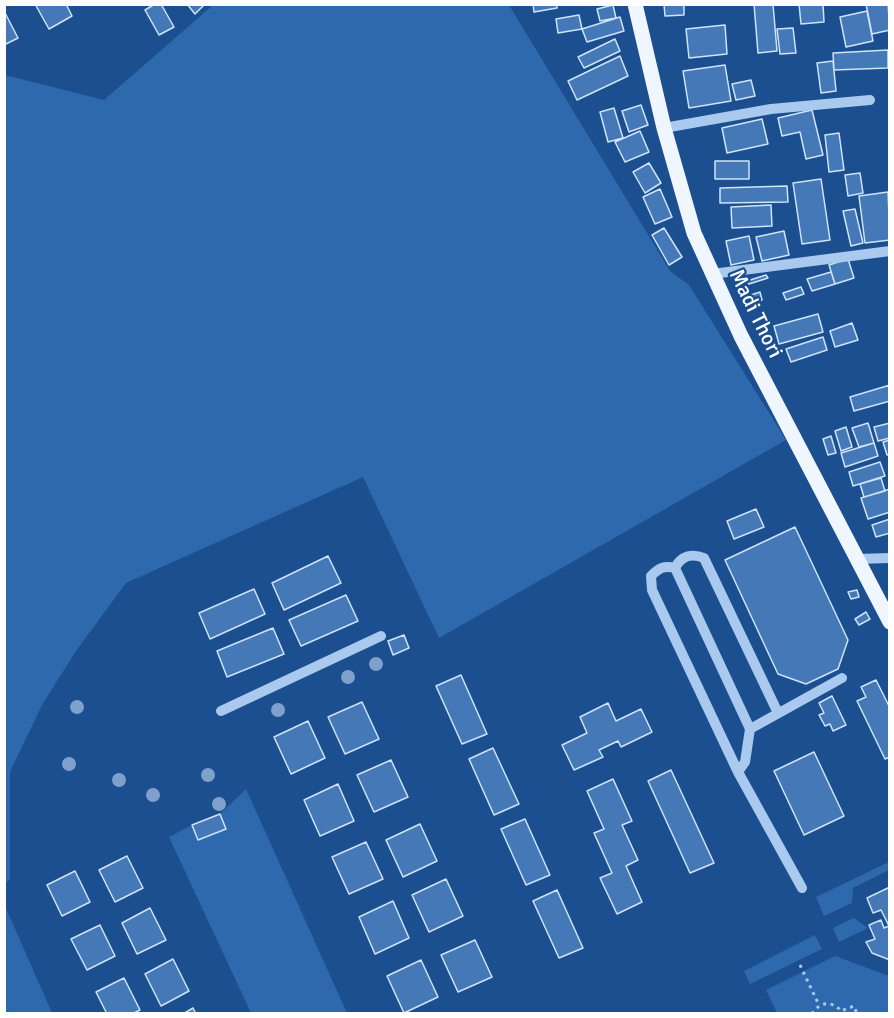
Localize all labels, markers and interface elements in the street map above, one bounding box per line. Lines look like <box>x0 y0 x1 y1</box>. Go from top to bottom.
street label: Madi Thori <box>723 266 787 362</box>

